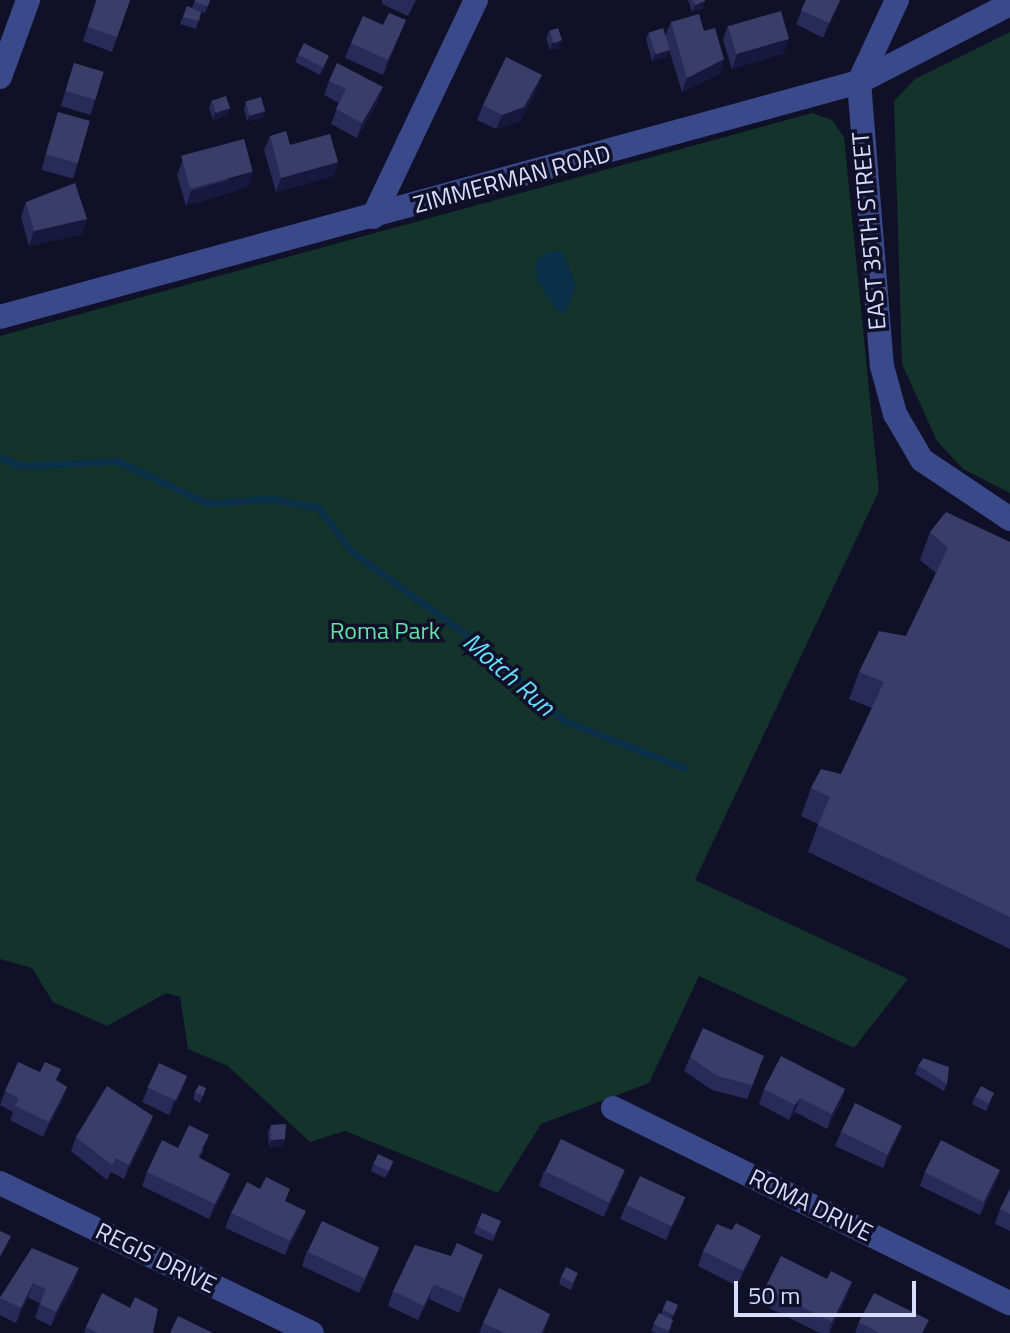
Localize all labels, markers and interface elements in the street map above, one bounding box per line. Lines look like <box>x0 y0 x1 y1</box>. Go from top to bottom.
street label: EAST 35TH STREET <box>846 131 892 331</box>
street label: ZIMMERMAN ROAD <box>410 139 614 219</box>
park label: Roma Park <box>330 617 440 645</box>
water label: Motch Run <box>457 626 561 722</box>
street label: ROMA DRIVE <box>745 1163 877 1247</box>
street label: REGIS DRIVE <box>91 1217 221 1299</box>
scale bar <box>738 1265 920 1315</box>
text: 50 m <box>748 1277 800 1313</box>

